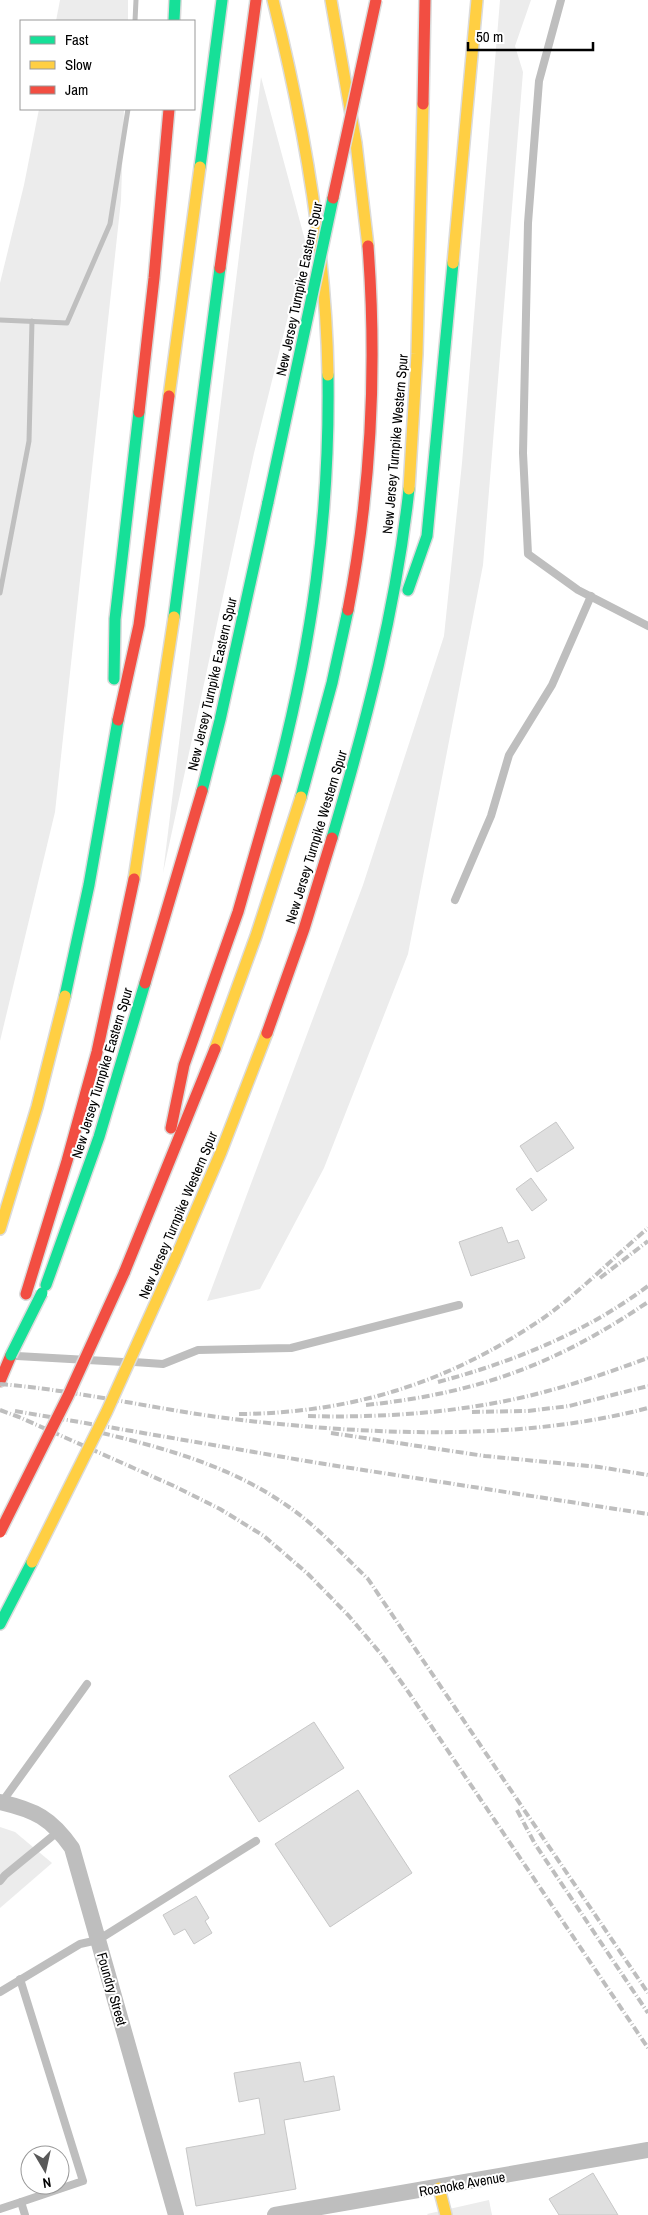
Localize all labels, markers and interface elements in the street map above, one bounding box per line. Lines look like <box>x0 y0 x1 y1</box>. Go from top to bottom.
legend <box>20 20 195 110</box>
scale bar <box>468 20 593 52</box>
text: 50 m <box>476 26 503 47</box>
text: Fast <box>65 29 89 50</box>
text: Slow <box>65 54 92 75</box>
text: Jam <box>65 79 88 100</box>
street label: New Jersey Turnpike Eastern Spur <box>272 200 326 378</box>
street label: New Jersey Turnpike Western Spur <box>378 353 412 535</box>
street label: New Jersey Turnpike Eastern Spur <box>183 595 241 772</box>
street label: New Jersey Turnpike Western Spur <box>281 748 351 926</box>
street label: New Jersey Turnpike Eastern Spur <box>67 985 137 1160</box>
street label: New Jersey Turnpike Western Spur <box>134 1128 222 1302</box>
street label: Foundry Street <box>93 1950 131 2028</box>
north arrow <box>20 2145 70 2195</box>
street label: Roanoke Avenue <box>417 2168 507 2200</box>
text: N <box>42 2173 53 2192</box>

